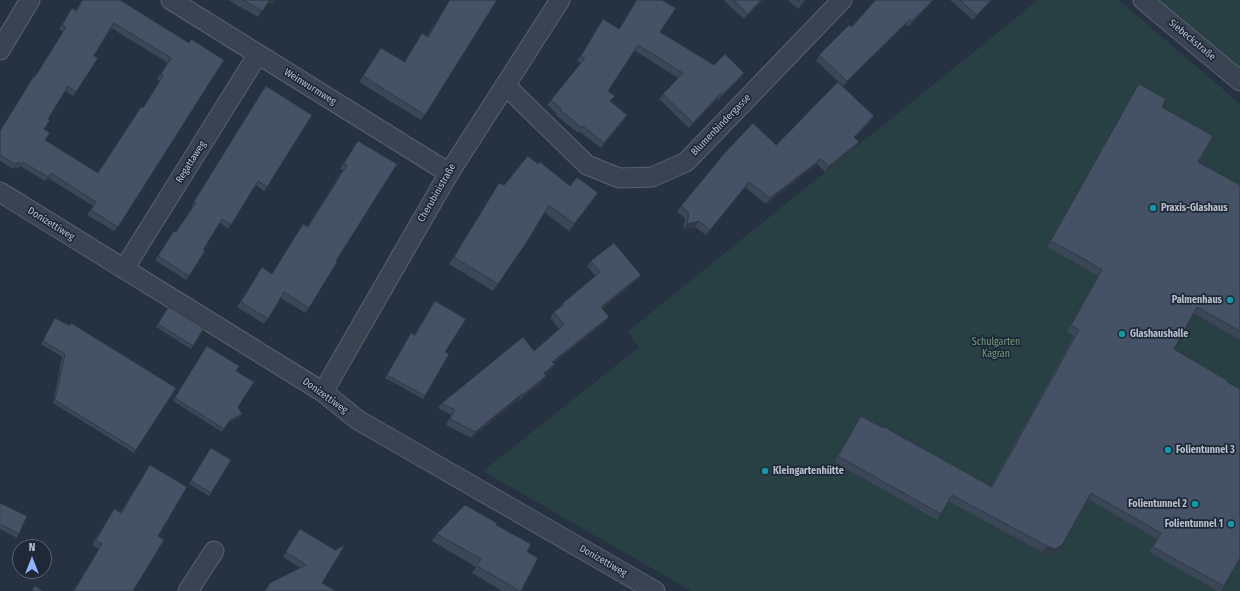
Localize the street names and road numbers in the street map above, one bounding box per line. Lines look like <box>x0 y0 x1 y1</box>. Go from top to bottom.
street label: Siebeckstraße <box>1166 17 1218 63</box>
street label: Weinwurmweg <box>282 66 338 108</box>
street label: Blumenbindergasse <box>689 92 753 158</box>
street label: Regattaweg <box>173 139 209 185</box>
street label: Cherubinistraße <box>415 162 459 224</box>
street label: Donizettiweg <box>25 205 77 243</box>
street label: Donizettiweg <box>300 376 350 416</box>
street label: Donizettiweg <box>577 543 629 579</box>

